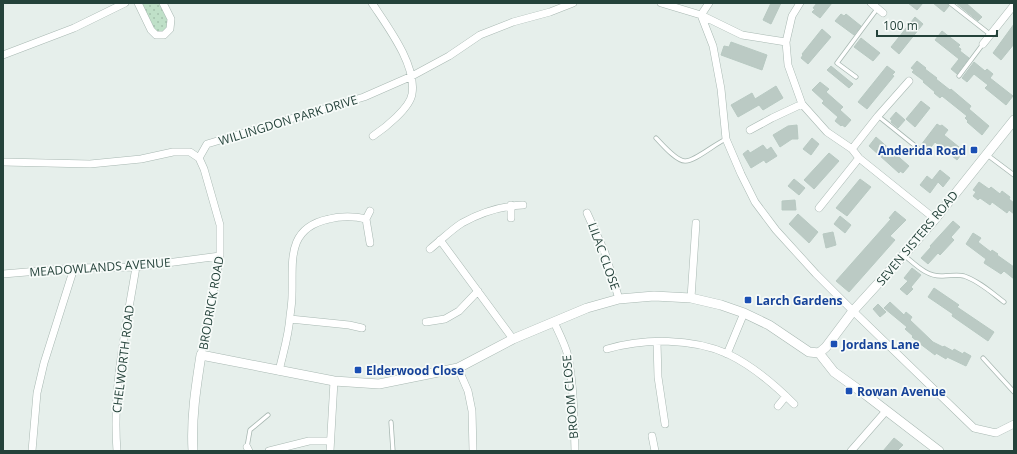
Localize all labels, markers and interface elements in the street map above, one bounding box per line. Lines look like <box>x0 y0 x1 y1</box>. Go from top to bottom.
scale bar <box>877 12 997 38</box>
text: 100 m <box>883 17 918 34</box>
street label: WILLINGDON PARK DRIVE <box>217 91 359 149</box>
place label: Anderida Road <box>878 142 966 159</box>
marker: Anderida Road <box>969 145 979 155</box>
street label: SEVEN SISTERS ROAD <box>872 187 962 289</box>
street label: LILAC CLOSE <box>584 220 624 292</box>
street label: MEADOWLANDS AVENUE <box>29 254 171 280</box>
street label: BRODRICK ROAD <box>194 255 228 351</box>
place label: Larch Gardens <box>756 292 843 309</box>
marker: Larch Gardens <box>743 295 753 305</box>
street label: CHELWORTH ROAD <box>108 304 138 414</box>
place label: Jordans Lane <box>841 336 920 353</box>
marker: Jordans Lane <box>829 339 839 349</box>
street label: BROOM CLOSE <box>558 354 582 440</box>
place label: Elderwood Close <box>366 362 464 379</box>
marker: Elderwood Close <box>353 365 363 375</box>
place label: Rowan Avenue <box>857 383 946 400</box>
marker: Rowan Avenue <box>844 386 854 396</box>

